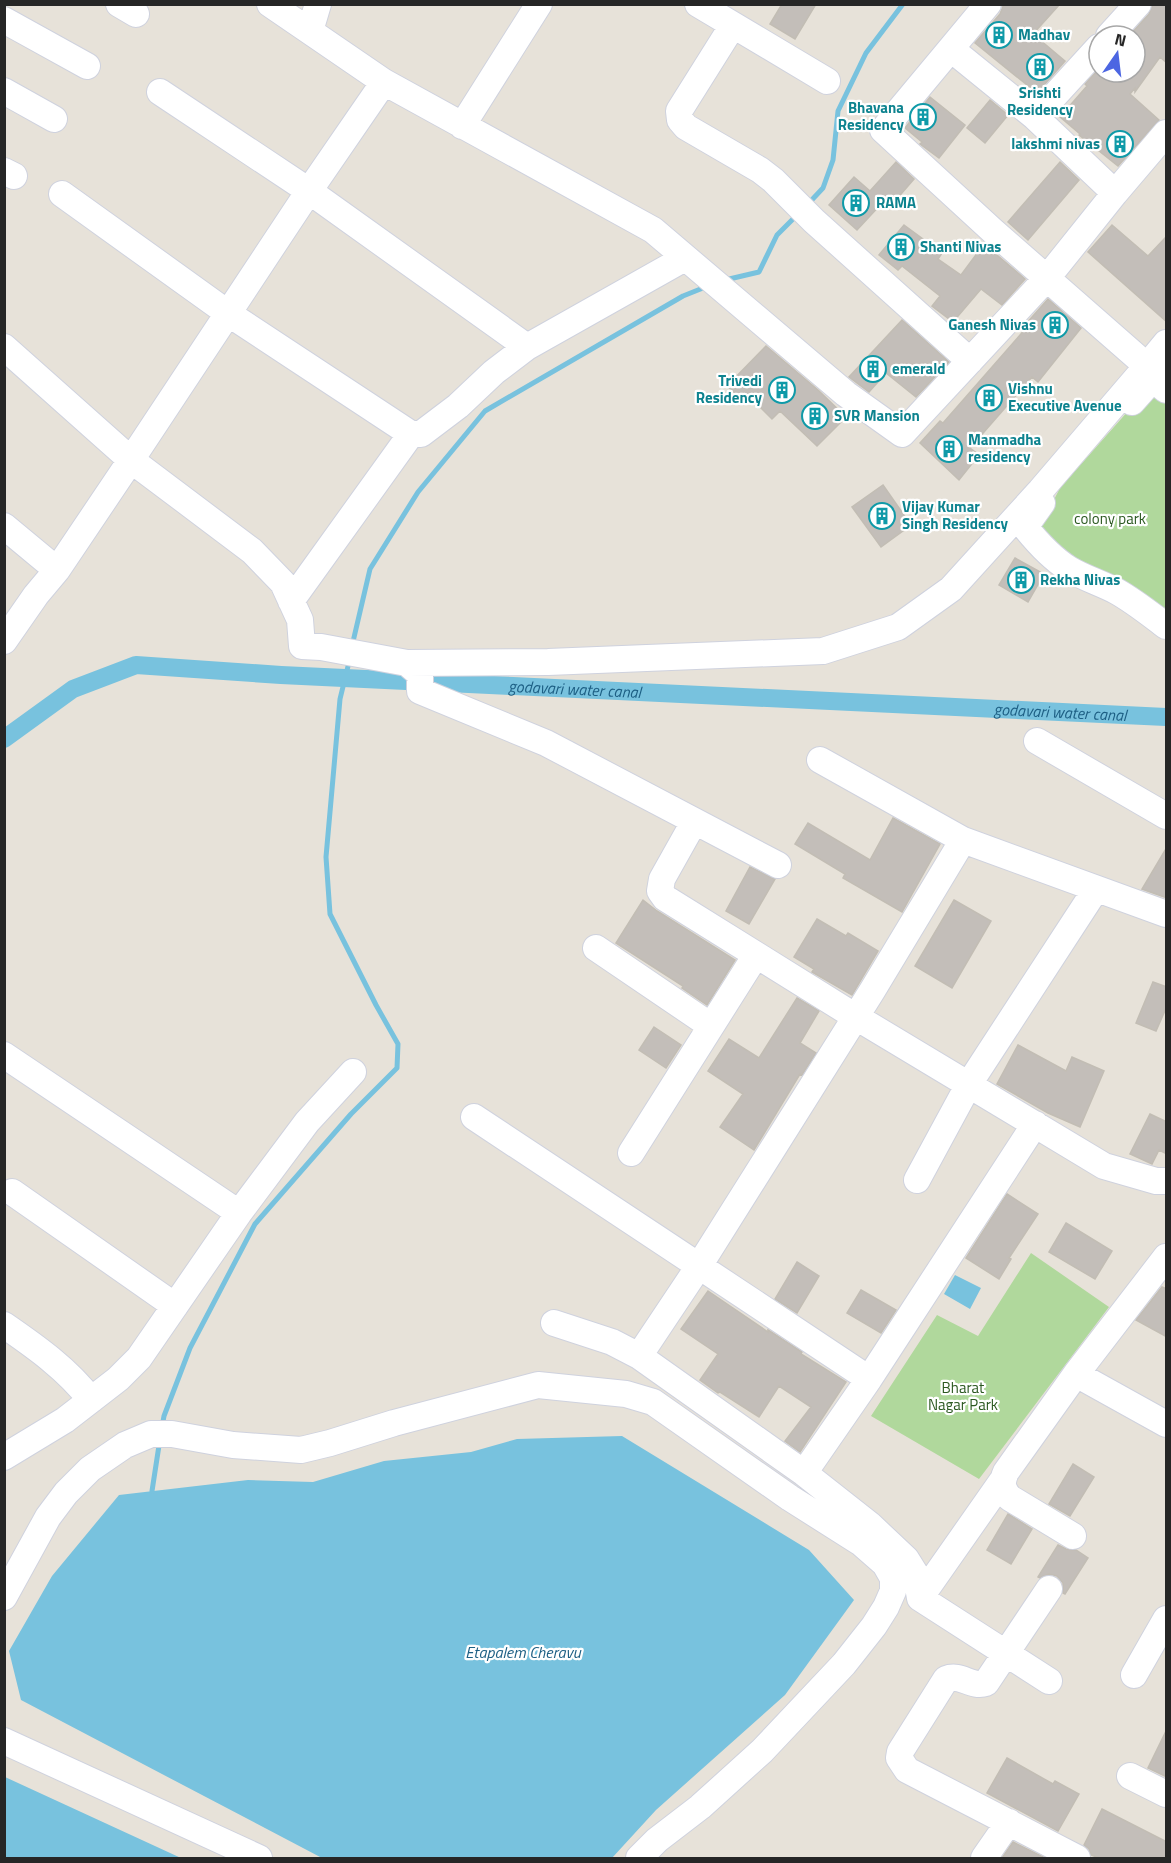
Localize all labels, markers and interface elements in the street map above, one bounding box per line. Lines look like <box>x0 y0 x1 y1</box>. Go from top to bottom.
building icon: Madhav <box>984 20 1014 50</box>
place label: Madhav <box>1018 23 1071 46</box>
north arrow <box>1087 24 1147 84</box>
text: N <box>1112 26 1129 52</box>
building icon: Srishti Residency <box>1025 52 1055 82</box>
place label: Srishti Residency <box>1007 81 1074 121</box>
place label: Bhavana Residency <box>838 96 904 136</box>
building icon: Bhavana Residency <box>908 102 938 132</box>
building icon: lakshmi nivas <box>1105 129 1135 159</box>
place label: lakshmi nivas <box>1011 132 1100 155</box>
building icon: RAMA <box>841 188 871 218</box>
place label: RAMA <box>876 191 916 214</box>
building icon: Shanti Nivas <box>886 232 916 262</box>
place label: Shanti Nivas <box>920 235 1001 258</box>
building icon: Ganesh Nivas <box>1040 310 1070 340</box>
place label: Ganesh Nivas <box>948 313 1036 336</box>
building icon: emerald <box>858 354 888 384</box>
place label: emerald <box>892 357 945 380</box>
place label: Trivedi Residency <box>696 369 762 409</box>
building icon: Trivedi Residency <box>767 375 797 405</box>
place label: Vishnu Executive Avenue <box>1008 377 1122 417</box>
building icon: Vishnu Executive Avenue <box>974 383 1004 413</box>
building icon: SVR Mansion <box>800 401 830 431</box>
place label: SVR Mansion <box>834 404 920 427</box>
place label: Manmadha residency <box>968 428 1042 468</box>
building icon: Manmadha residency <box>934 434 964 464</box>
place label: Vijay Kumar Singh Residency <box>902 495 1009 535</box>
building icon: Vijay Kumar Singh Residency <box>867 501 897 531</box>
park label: colony park <box>1074 507 1146 530</box>
building icon: Rekha Nivas <box>1006 565 1036 595</box>
place label: Rekha Nivas <box>1040 568 1120 591</box>
water label: godavari water canal <box>508 674 643 704</box>
water label: godavari water canal <box>993 697 1129 727</box>
park label: Bharat Nagar Park <box>928 1376 998 1416</box>
water label: Etapalem Cheravu <box>465 1640 582 1664</box>

